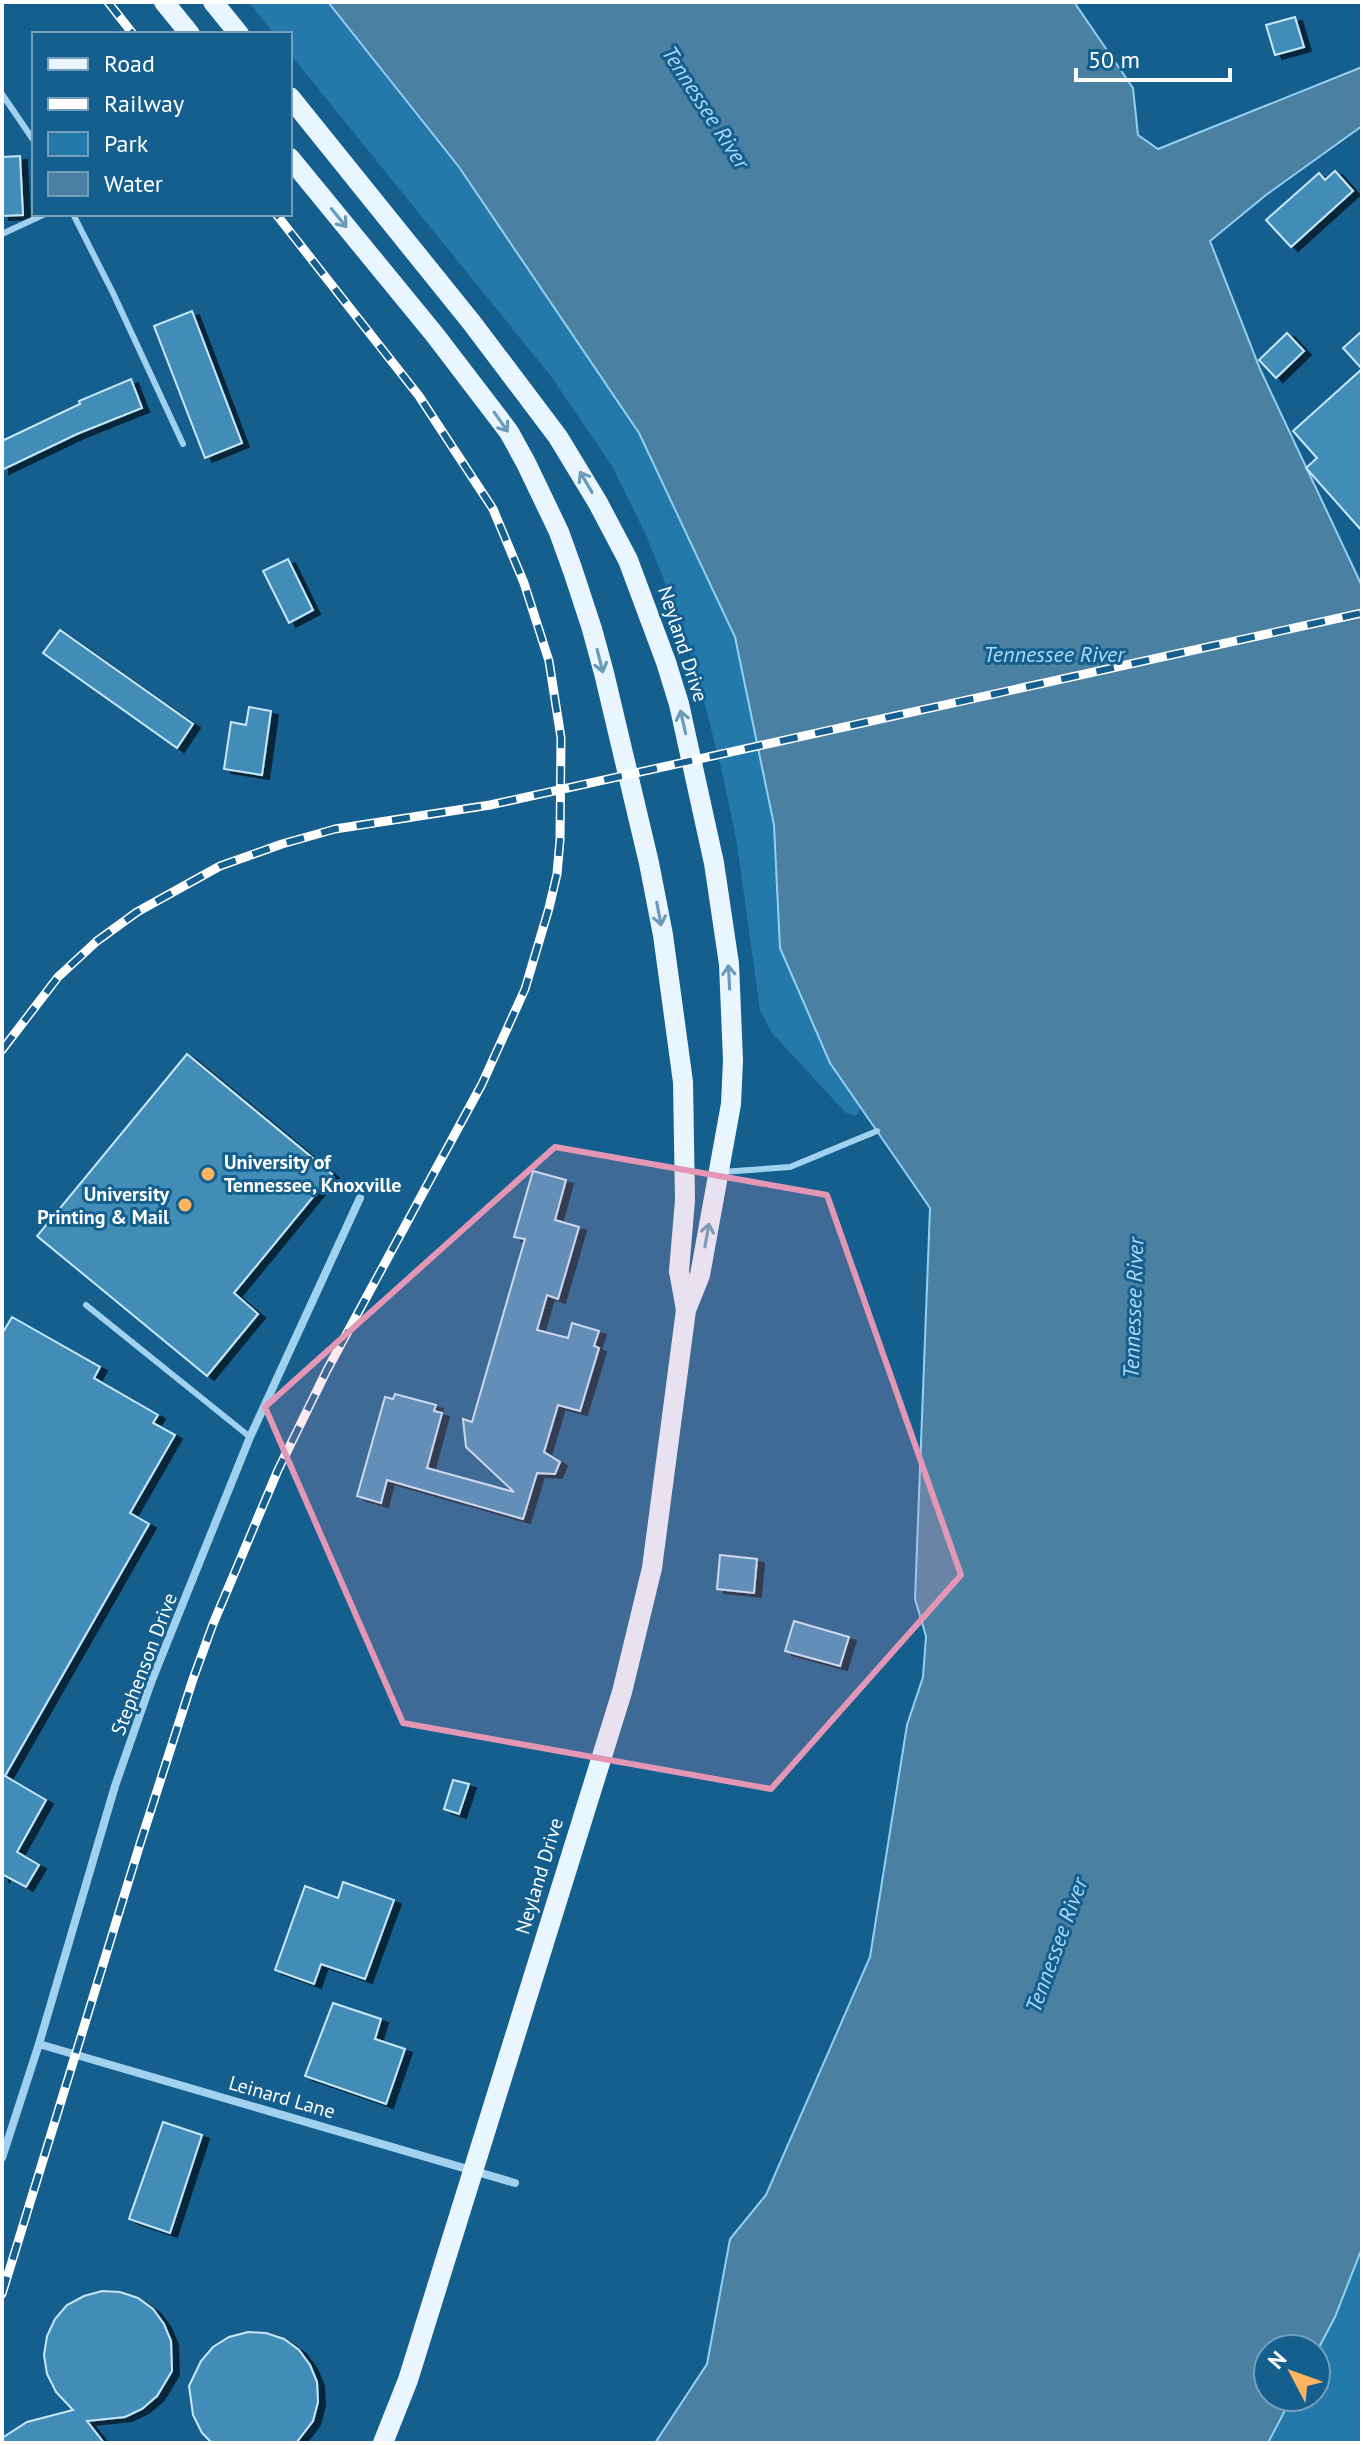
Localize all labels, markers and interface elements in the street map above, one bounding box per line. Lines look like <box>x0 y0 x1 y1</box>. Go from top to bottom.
legend <box>32 32 292 216</box>
scale bar <box>1076 32 1230 82</box>
water label: Tennessee River <box>656 40 757 175</box>
text: 50 m <box>1088 44 1140 75</box>
text: Road <box>104 48 155 79</box>
text: Railway <box>104 88 184 119</box>
text: Park <box>104 128 149 159</box>
text: Water <box>104 168 163 199</box>
one-way arrow <box>330 208 348 228</box>
one-way arrow <box>493 410 509 432</box>
one-way arrow <box>578 471 594 494</box>
street label: Neyland Drive <box>652 583 714 705</box>
water label: Tennessee River <box>983 640 1126 668</box>
one-way arrow <box>594 647 609 673</box>
one-way arrow <box>675 709 690 735</box>
one-way arrow <box>652 901 667 926</box>
one-way arrow <box>721 964 736 991</box>
place label: University of Tennessee, Knoxville <box>224 1149 402 1198</box>
marker: University of Tennessee, Knoxville <box>199 1165 217 1183</box>
place label: University Printing & Mail <box>37 1181 169 1230</box>
marker: University Printing & Mail <box>176 1196 194 1214</box>
one-way arrow <box>700 1223 715 1248</box>
water label: Tennessee River <box>1117 1235 1150 1379</box>
street label: Stephenson Drive <box>105 1589 183 1739</box>
street label: Neyland Drive <box>509 1815 569 1937</box>
water label: Tennessee River <box>1019 1872 1094 2016</box>
street label: Leinard Lane <box>226 2069 338 2125</box>
north arrow <box>1252 2333 1332 2413</box>
text: N <box>1262 2345 1292 2375</box>

